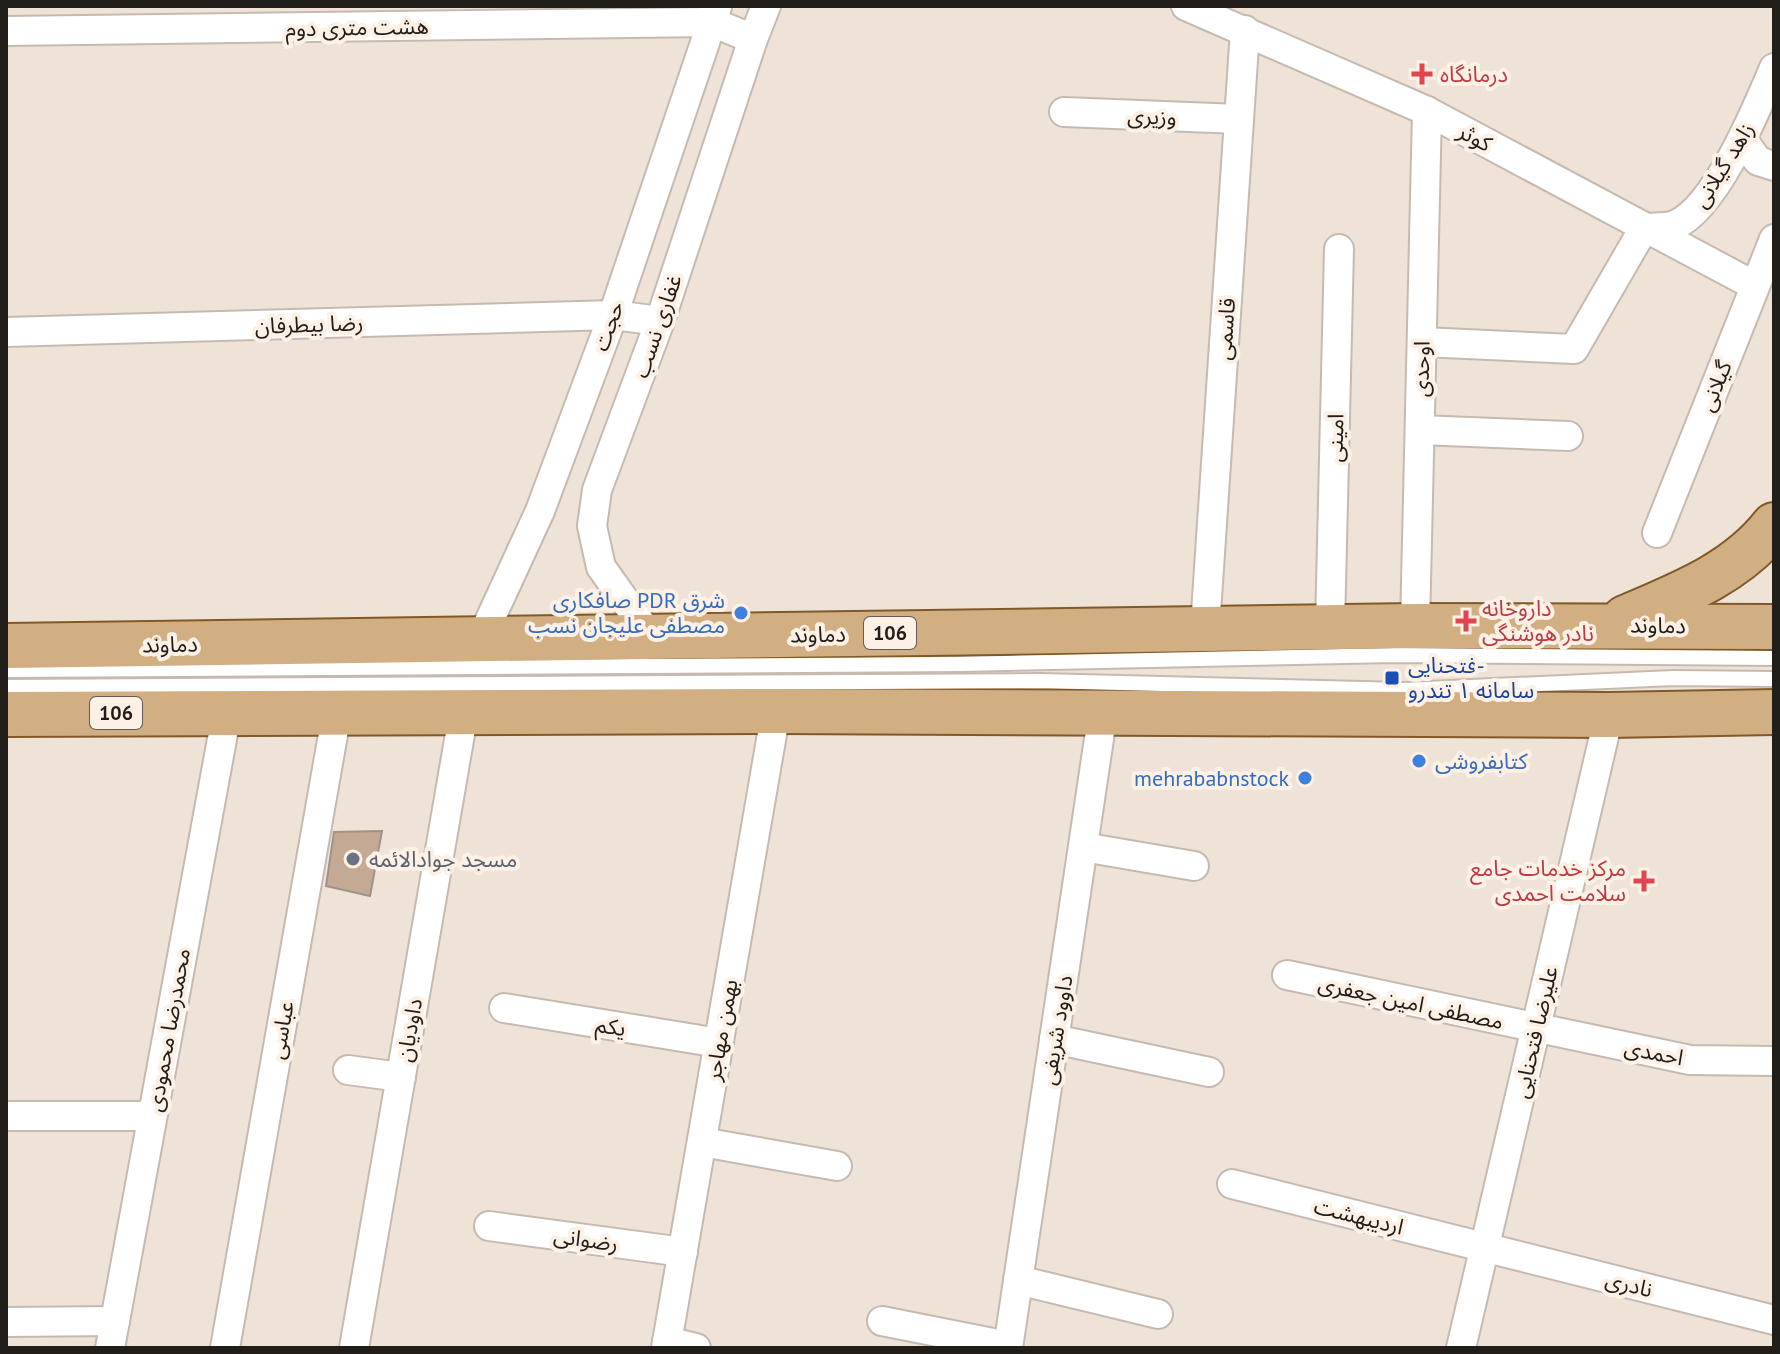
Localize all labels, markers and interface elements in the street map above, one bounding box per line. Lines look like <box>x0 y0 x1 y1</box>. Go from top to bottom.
street label: هشت متری دوم <box>285 12 429 45</box>
place label: درمانگاه <box>1440 60 1508 88</box>
marker: درمانگاه <box>1411 63 1433 85</box>
street label: وزیری <box>1127 101 1177 131</box>
street label: کوثر <box>1452 116 1498 158</box>
street label: زاهد گیلانی <box>1686 117 1760 213</box>
street label: غفاری نسب <box>626 271 688 381</box>
street label: حجت <box>586 297 630 355</box>
street label: قاسمی <box>1209 297 1241 361</box>
street label: رضا بیطرفان <box>254 308 364 340</box>
street label: اوحدی <box>1407 341 1435 397</box>
street label: گیلانی <box>1692 356 1738 416</box>
street label: امینی <box>1321 413 1349 463</box>
place label: صافکاری PDR شرق مصطفی علیجان نسب <box>528 586 725 639</box>
place label: داروخانه نادر هوشنگی <box>1482 594 1594 647</box>
marker: صافکاری PDR شرق مصطفی علیجان نسب <box>732 604 750 622</box>
street label: دماوند <box>1630 611 1686 639</box>
marker: داروخانه نادر هوشنگی <box>1457 612 1475 630</box>
road number: 106 <box>864 617 916 649</box>
street label: دماوند <box>790 620 846 648</box>
street label: دماوند <box>142 630 198 658</box>
place label: فتحنایی- سامانه ۱ تندرو <box>1408 651 1534 704</box>
marker: فتحنایی- سامانه ۱ تندرو <box>1383 669 1401 687</box>
road number: 106 <box>90 697 142 729</box>
place label: کتابفروشی <box>1435 747 1528 775</box>
marker: کتابفروشی <box>1410 752 1428 770</box>
place label: mehrababnstock <box>1134 764 1289 792</box>
marker: mehrababnstock <box>1296 769 1314 787</box>
place label: مسجد جوادالائمه <box>369 845 517 873</box>
marker: مسجد جوادالائمه <box>344 850 362 868</box>
place label: مرکز خدمات جامع سلامت احمدی <box>1470 854 1626 907</box>
marker: مرکز خدمات جامع سلامت احمدی <box>1633 870 1655 892</box>
street label: محمدرضا محمودی <box>140 946 196 1114</box>
street label: علیرضا فتحنایی <box>1506 963 1564 1101</box>
street label: مصطفی امین جعفری <box>1316 969 1506 1035</box>
street label: داوود شریفی <box>1034 973 1078 1087</box>
street label: بهمن مهاجر <box>698 977 744 1084</box>
street label: داودیان <box>390 996 428 1064</box>
street label: عباسی <box>262 999 300 1061</box>
street label: یکم <box>593 1010 628 1045</box>
street label: احمدی <box>1622 1033 1686 1071</box>
street label: اردیبهشت <box>1311 1191 1407 1241</box>
street label: رضوانی <box>552 1221 620 1257</box>
street label: نادری <box>1603 1265 1655 1303</box>

